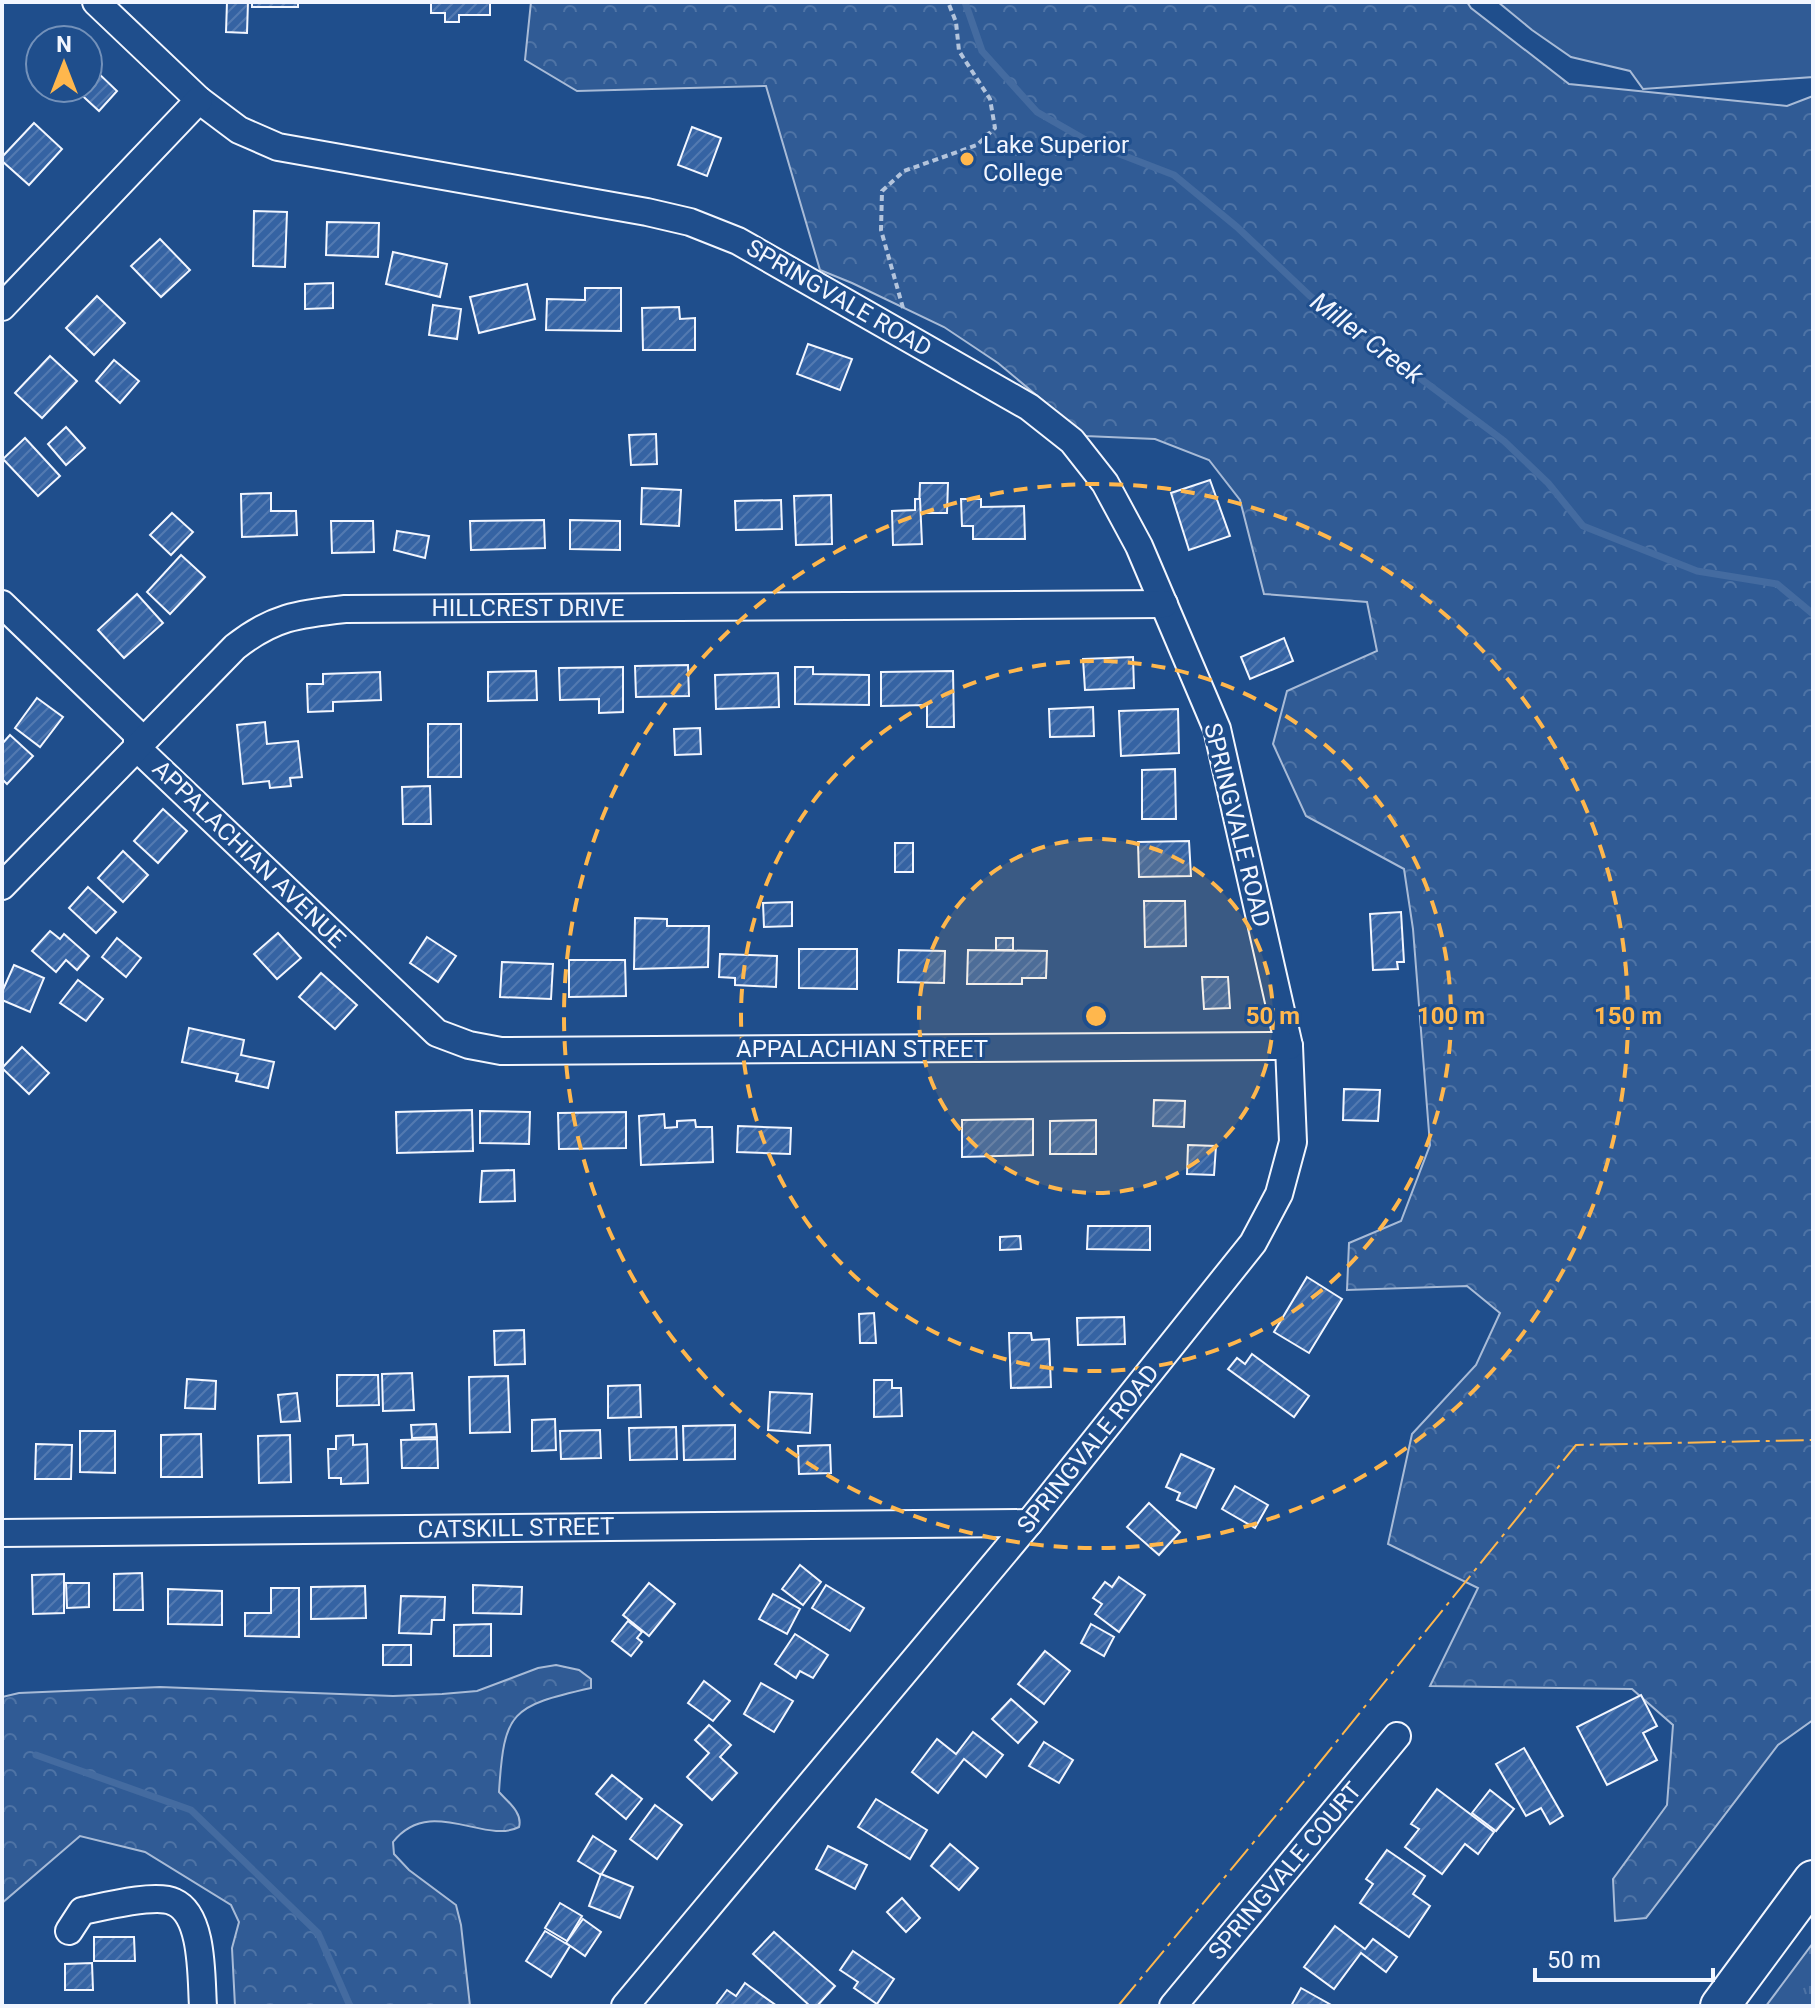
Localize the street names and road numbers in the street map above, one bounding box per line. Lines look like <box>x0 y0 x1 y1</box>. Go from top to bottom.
street label: SPRINGVALE ROAD <box>741 234 937 362</box>
street label: HILLCREST DRIVE <box>432 594 624 622</box>
street label: SPRINGVALE ROAD <box>1198 720 1276 930</box>
street label: APPALACHIAN AVENUE <box>147 755 351 953</box>
street label: APPALACHIAN STREET <box>736 1035 988 1063</box>
street label: SPRINGVALE ROAD <box>1011 1359 1165 1539</box>
street label: CATSKILL STREET <box>417 1512 615 1544</box>
street label: SPRINGVALE COURT <box>1203 1777 1367 1965</box>

